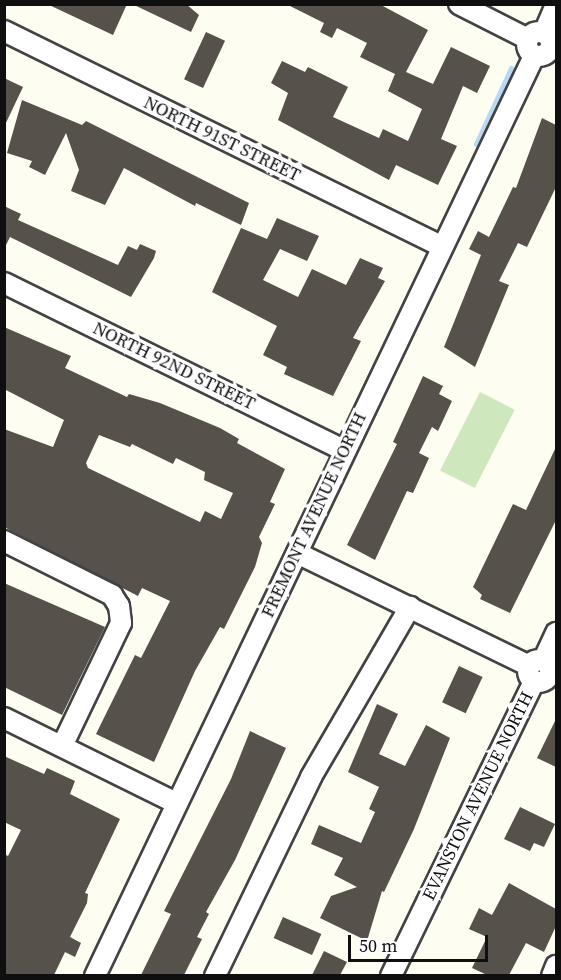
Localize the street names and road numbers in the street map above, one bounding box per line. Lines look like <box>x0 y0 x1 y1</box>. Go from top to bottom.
street label: NORTH 91ST STREET <box>140 92 304 186</box>
street label: NORTH 92ND STREET <box>89 317 259 415</box>
street label: FREMONT AVENUE NORTH <box>257 409 371 621</box>
street label: EVANSTON AVENUE NORTH <box>418 688 538 904</box>

